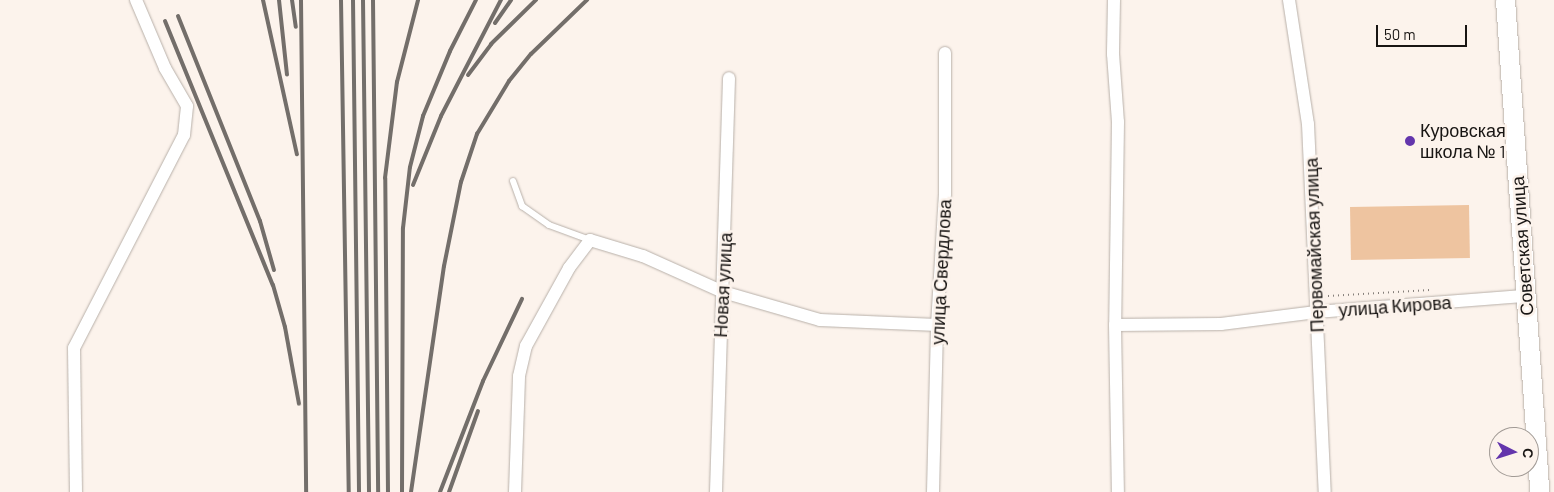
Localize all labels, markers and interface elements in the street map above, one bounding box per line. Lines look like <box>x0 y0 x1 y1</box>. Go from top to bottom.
scale bar <box>1379 15 1470 47</box>
text: 50 m <box>1384 25 1416 43</box>
place label: Куровская школа № 1 <box>1420 120 1506 162</box>
marker: Куровская школа № 1 <box>1404 135 1416 147</box>
street label: Первомайская улица <box>1300 157 1328 333</box>
street label: Советская улица <box>1506 175 1538 317</box>
street label: улица Свердлова <box>926 199 956 345</box>
street label: Новая улица <box>709 232 737 338</box>
street label: улица Кирова <box>1338 291 1452 321</box>
north arrow <box>1489 427 1539 477</box>
text: С <box>1520 447 1537 459</box>

